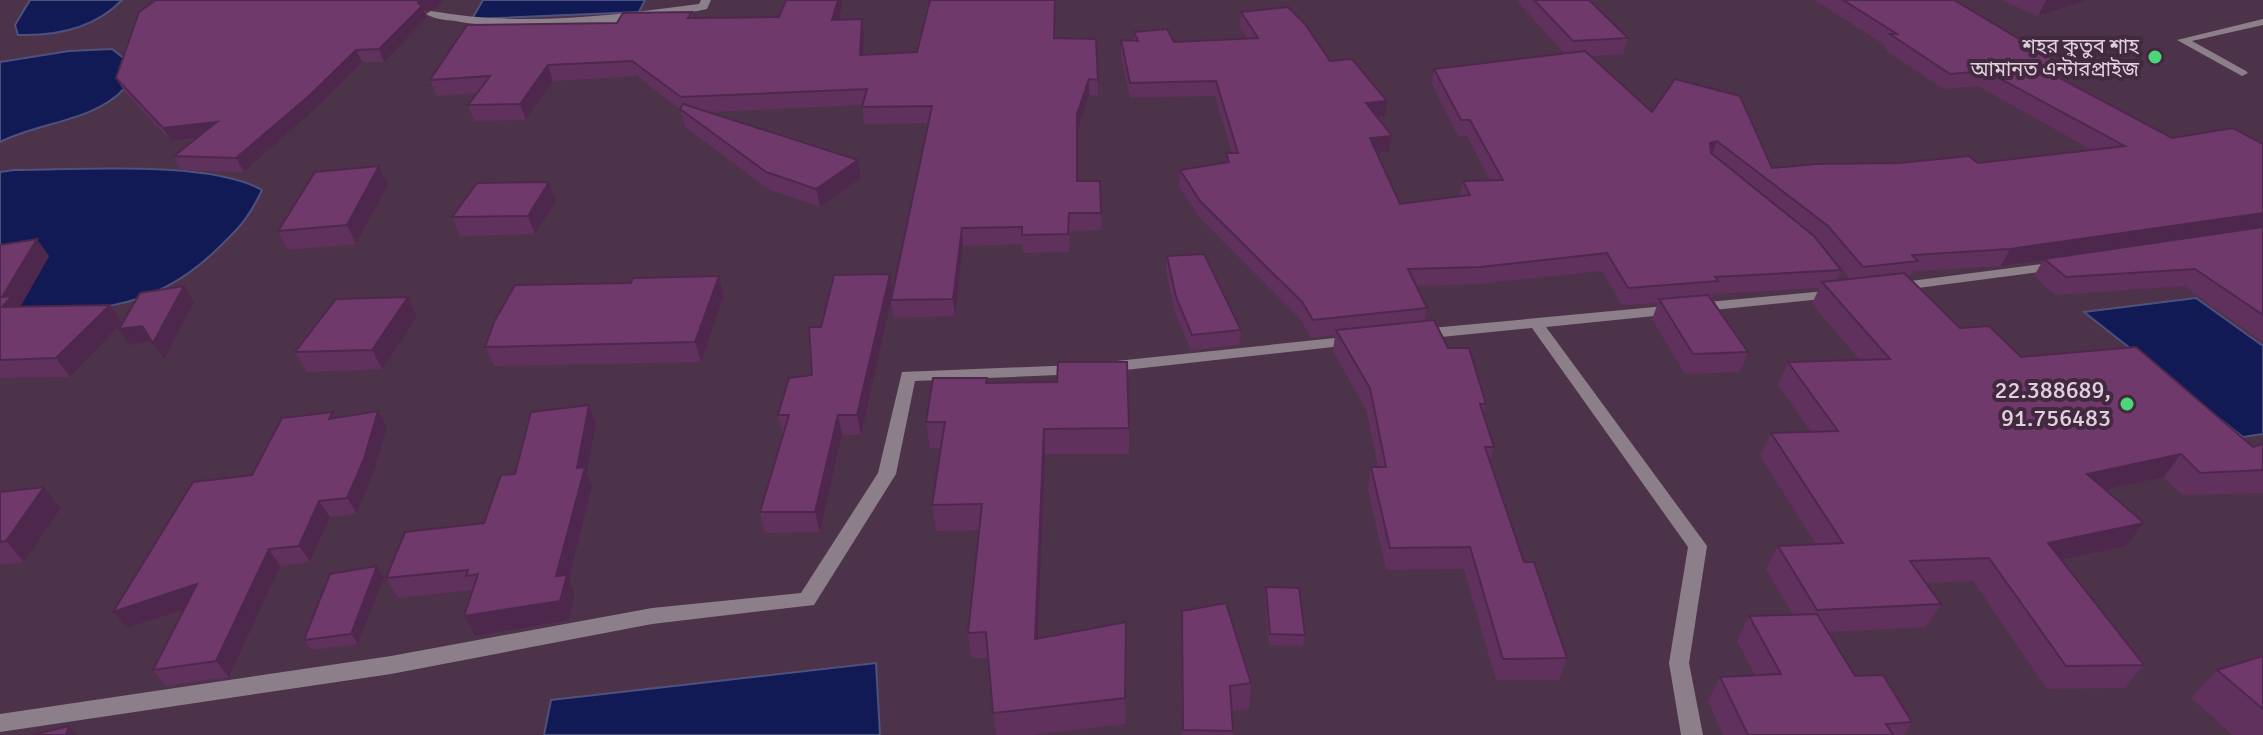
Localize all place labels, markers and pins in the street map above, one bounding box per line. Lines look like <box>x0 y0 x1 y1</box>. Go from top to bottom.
place label: শহর কুতুব শাহ আমানত এন্টারপ্রাইজ <box>1970 34 2140 82</box>
marker: শহর কুতুব শাহ আমানত এন্টারপ্রাইজ <box>2146 48 2164 66</box>
place label: 22.388689, 91.756483 <box>1995 375 2111 433</box>
marker: 22.388689, 91.756483 <box>2118 395 2136 413</box>

